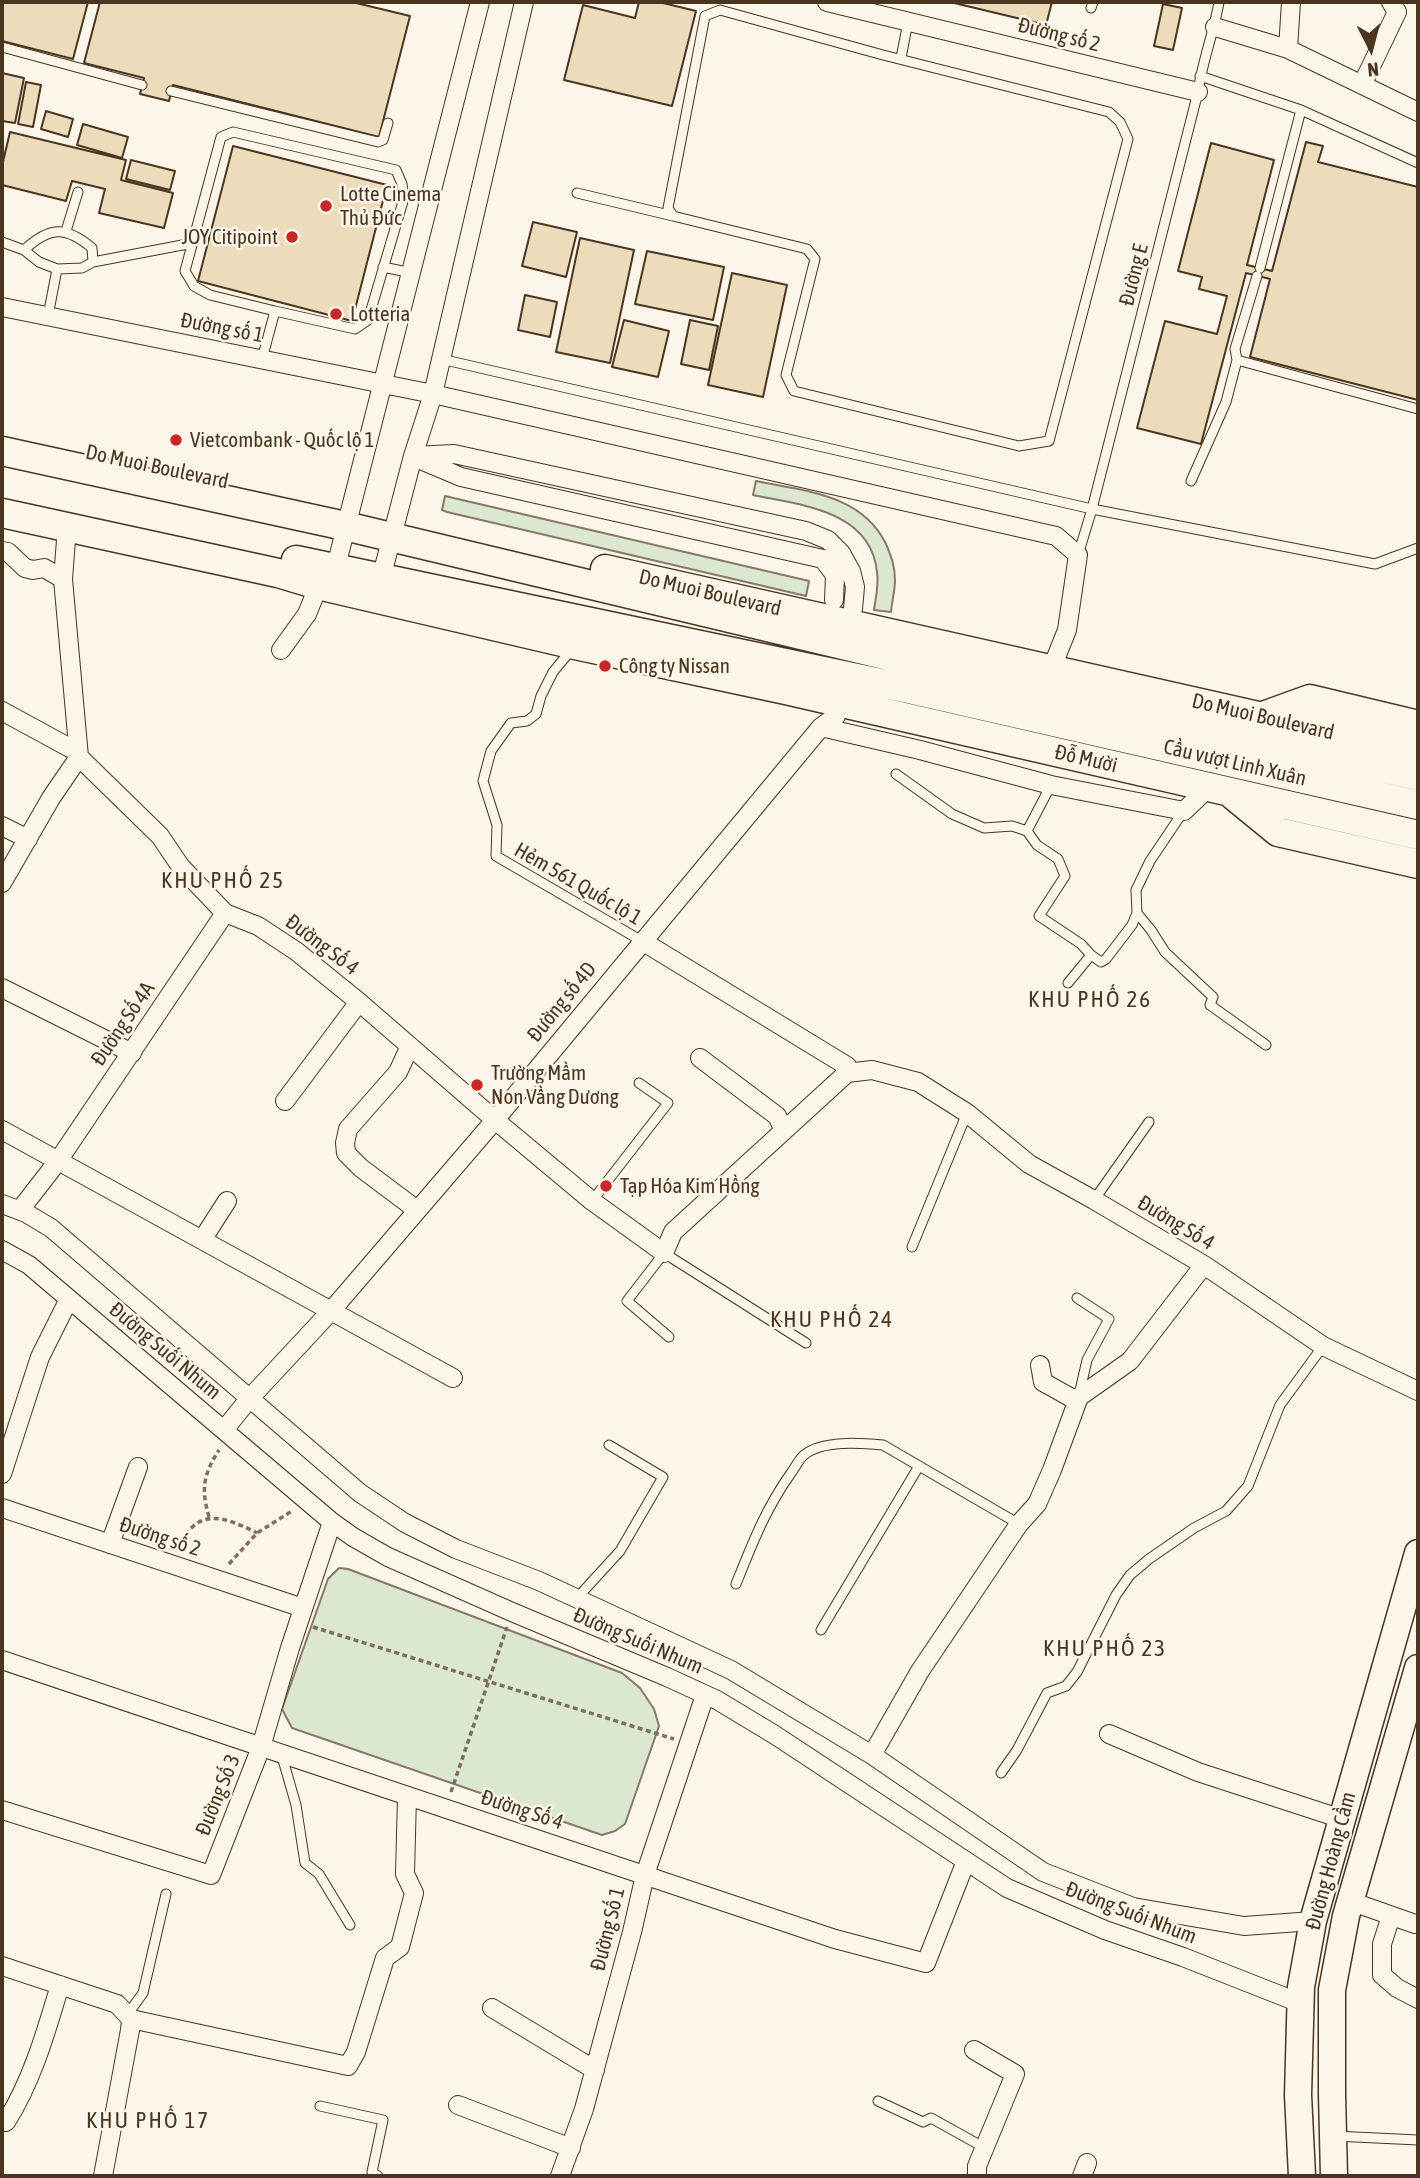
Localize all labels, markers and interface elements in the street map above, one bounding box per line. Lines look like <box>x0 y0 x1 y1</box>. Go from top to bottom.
street label: Đường số 2 <box>1015 13 1103 57</box>
north arrow <box>1336 14 1406 84</box>
text: N <box>1366 58 1380 81</box>
place label: Lotte Cinema Thủ Đức <box>340 181 441 231</box>
marker: Lotte Cinema Thủ Đức <box>318 198 334 214</box>
place label: JOY Citipoint <box>181 224 278 250</box>
marker: JOY Citipoint <box>284 229 300 245</box>
street label: Đường E <box>1114 241 1154 309</box>
place label: Lotteria <box>350 301 410 327</box>
marker: Lotteria <box>328 306 344 322</box>
street label: Đường số 1 <box>178 308 266 348</box>
place label: Vietcombank - Quốc lộ 1 <box>190 427 374 453</box>
marker: Vietcombank - Quốc lộ 1 <box>168 432 184 448</box>
street label: Do Muoi Boulevard <box>83 440 231 494</box>
street label: Do Muoi Boulevard <box>636 564 784 622</box>
place label: Công ty Nissan <box>619 653 730 679</box>
marker: Công ty Nissan <box>597 658 613 674</box>
street label: Do Muoi Boulevard <box>1189 688 1337 746</box>
street label: Cầu vượt Linh Xuân <box>1161 734 1309 792</box>
street label: Đỗ Mười <box>1052 740 1120 778</box>
street label: Hẻm 561 Quốc lộ 1 <box>510 837 646 931</box>
district label: KHU PHỐ 25 <box>162 867 284 895</box>
street label: Đường Số 4 <box>280 909 364 981</box>
street label: Đường số 4D <box>522 957 602 1047</box>
street label: Đường Số 4A <box>86 977 160 1071</box>
district label: KHU PHỐ 26 <box>1029 986 1151 1014</box>
place label: Trường Mầm Non Vầng Dương <box>491 1060 619 1110</box>
marker: Trường Mầm Non Vầng Dương <box>469 1077 485 1093</box>
place label: Tạp Hóa Kim Hồng <box>620 1173 759 1199</box>
marker: Tạp Hóa Kim Hồng <box>598 1178 614 1194</box>
street label: Đường Số 4 <box>1133 1190 1219 1256</box>
street label: Đường Suối Nhum <box>104 1297 226 1405</box>
district label: KHU PHỐ 24 <box>771 1306 893 1334</box>
street label: Đường số 2 <box>116 1512 204 1562</box>
street label: Đường Suối Nhum <box>569 1602 707 1680</box>
district label: KHU PHỐ 23 <box>1044 1635 1166 1663</box>
street label: Đường Số 3 <box>190 1751 246 1839</box>
street label: Đường Số 4 <box>478 1785 566 1835</box>
street label: Đường Hoàng Cầm <box>1300 1789 1362 1933</box>
street label: Đường Suối Nhum <box>1062 1876 1200 1950</box>
street label: Đường Số 1 <box>585 1885 631 1973</box>
district label: KHU PHỐ 17 <box>87 2107 209 2135</box>

